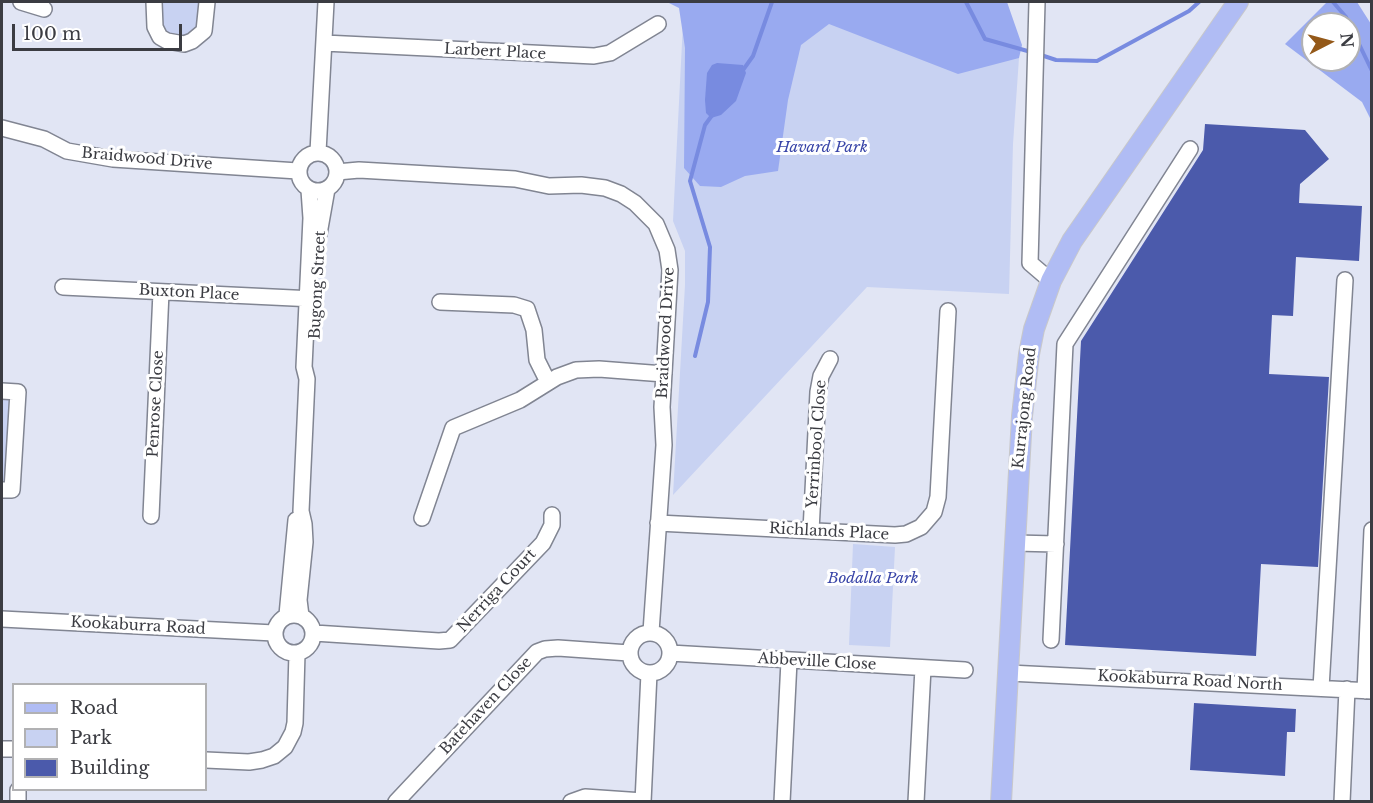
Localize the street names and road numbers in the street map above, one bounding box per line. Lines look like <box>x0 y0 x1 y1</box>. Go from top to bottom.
street label: Larbert Place <box>444 40 546 64</box>
street label: Braidwood Drive <box>81 144 213 174</box>
street label: Bugong Street <box>306 230 330 340</box>
street label: Braidwood Drive <box>654 267 678 399</box>
street label: Buxton Place <box>138 281 240 305</box>
street label: Kurrajong Road <box>1010 346 1040 470</box>
street label: Penrose Close <box>144 350 168 458</box>
street label: Yerrinbool Close <box>804 379 830 509</box>
street label: Richlands Place <box>769 520 889 544</box>
street label: Nerriga Court <box>454 546 540 636</box>
street label: Kookaburra Road <box>70 613 206 639</box>
street label: Abbeville Close <box>757 650 877 674</box>
street label: Batehaven Close <box>436 654 536 758</box>
street label: Kookaburra Road North <box>1097 667 1283 695</box>

